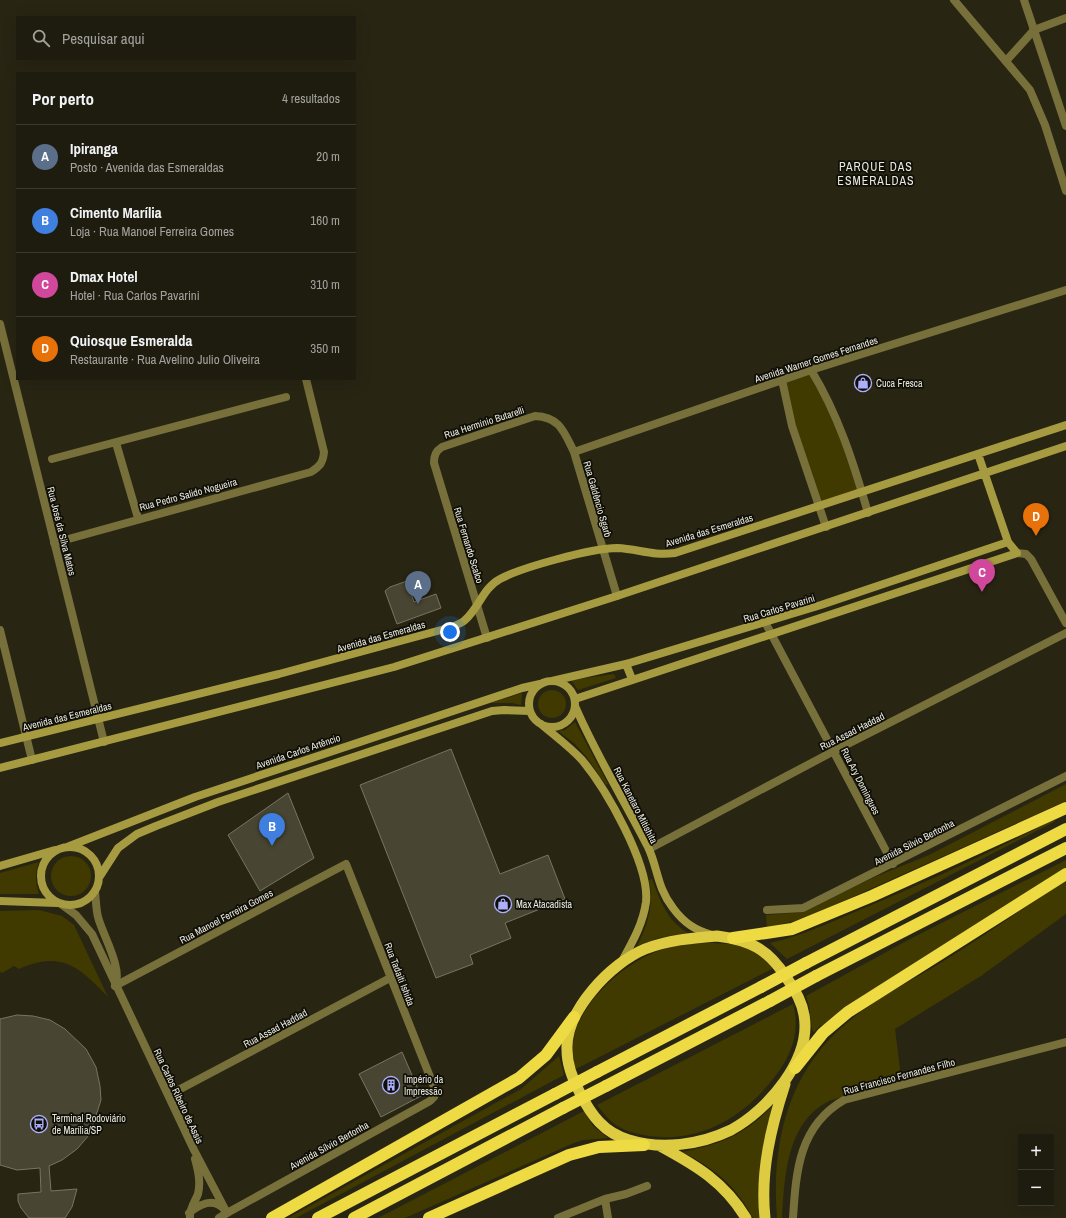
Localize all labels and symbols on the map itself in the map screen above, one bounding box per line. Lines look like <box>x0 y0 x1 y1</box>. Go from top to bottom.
district label: PARQUE DAS ESMERALDAS <box>837 159 915 189</box>
street label: Avenida Warner Gomes Fernandes <box>752 333 879 386</box>
shop icon: Cuca Fresca <box>853 373 873 393</box>
place label: Cuca Fresca <box>876 377 923 390</box>
street label: Rua Hermínio Butarelli <box>442 403 526 442</box>
street label: Rua Galdêncio Sgarb <box>580 459 615 539</box>
street label: Rua Pedro Salido Nogueira <box>138 475 239 514</box>
street label: Rua José da Silva Matos <box>44 485 79 577</box>
pin: D <box>1023 503 1049 536</box>
street label: Rua Fernando Scalco <box>451 506 486 585</box>
street label: Avenida das Esmeraldas <box>663 511 755 550</box>
pin: C <box>969 559 995 592</box>
pin: A <box>405 571 431 604</box>
street label: Rua Carlos Pavarini <box>742 591 816 625</box>
street label: Avenida das Esmeraldas <box>335 618 427 656</box>
your location <box>440 622 460 642</box>
street label: Avenida das Esmeraldas <box>20 699 113 734</box>
street label: Rua Assad Haddad <box>818 710 887 753</box>
street label: Avenida Carlos Artêncio <box>253 731 342 772</box>
street label: Rua Ary Domingues <box>838 746 883 817</box>
street label: Rua Kanetaro Mitishita <box>611 765 661 846</box>
pin: B <box>259 813 285 846</box>
street label: Avenida Silvio Bertonha <box>871 816 957 869</box>
street label: Rua Manoel Ferreira Gomes <box>177 886 275 947</box>
shop icon: Max Atacadista <box>493 894 513 914</box>
place label: Max Atacadista <box>516 898 573 911</box>
street label: Rua Tadaiti Ishida <box>382 941 418 1008</box>
street label: Rua Assad Haddad <box>241 1006 309 1051</box>
street label: Rua Carlos Ribeiro de Assis <box>151 1047 206 1146</box>
street label: Rua Francisco Fernandes Filho <box>842 1055 957 1098</box>
place label: Império da Impressão <box>404 1073 444 1098</box>
building icon: Império da Impressão <box>381 1075 401 1095</box>
place label: Terminal Rodoviário de Marília/SP <box>52 1112 126 1137</box>
bus stop icon: Terminal Rodoviário de Marília/SP <box>29 1114 49 1134</box>
street label: Avenida Sílvio Bertonha <box>287 1118 371 1173</box>

